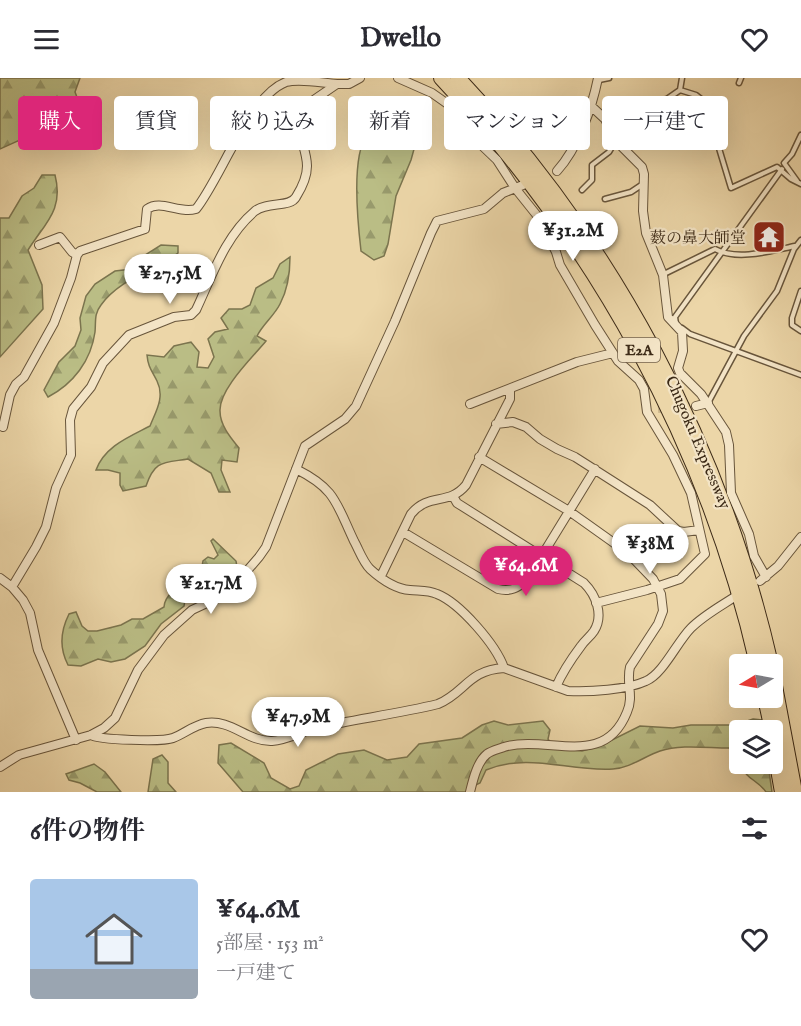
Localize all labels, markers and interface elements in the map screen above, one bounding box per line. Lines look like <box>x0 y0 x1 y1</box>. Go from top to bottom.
text: Dwello <box>360 22 441 56</box>
icon: menu <box>30 23 63 56</box>
icon: heart <box>738 23 771 56</box>
chip: 購入 <box>18 96 102 150</box>
chip: 賃貸 <box>114 96 198 150</box>
chip: 絞り込み <box>210 96 336 150</box>
chip: 新着 <box>348 96 432 150</box>
chip: マンション <box>444 96 590 150</box>
chip: 一戸建て <box>602 96 728 150</box>
pin: ¥31.2M <box>524 211 622 262</box>
text: ¥31.2M <box>542 218 604 243</box>
temple icon: 薮の鼻大師堂 <box>751 219 787 255</box>
place label: 薮の鼻大師堂 <box>650 229 746 249</box>
pin: ¥27.5M <box>121 254 219 305</box>
text: ¥27.5M <box>138 261 202 286</box>
road number: E2A <box>618 338 660 362</box>
street label: Chugoku Expressway <box>660 373 734 513</box>
pin: ¥38M <box>614 524 686 575</box>
text: ¥38M <box>626 531 674 556</box>
pin: ¥64.6M <box>477 546 575 597</box>
text: ¥64.6M <box>494 553 558 578</box>
pin: ¥21.7M <box>162 564 260 615</box>
text: ¥21.7M <box>180 571 242 596</box>
north arrow <box>729 654 783 708</box>
map controls <box>729 654 783 774</box>
pin: ¥47.9M <box>249 697 347 748</box>
text: ¥47.9M <box>266 704 330 729</box>
button: layers <box>729 720 783 774</box>
icon: filters <box>738 812 771 845</box>
text: 6件の物件 <box>30 815 145 848</box>
text: ¥64.6M <box>216 893 300 926</box>
icon: home <box>78 903 150 975</box>
icon: heart <box>738 923 771 956</box>
text: 5部屋 · 153 m² <box>216 931 324 956</box>
text: 一戸建て <box>216 961 296 986</box>

